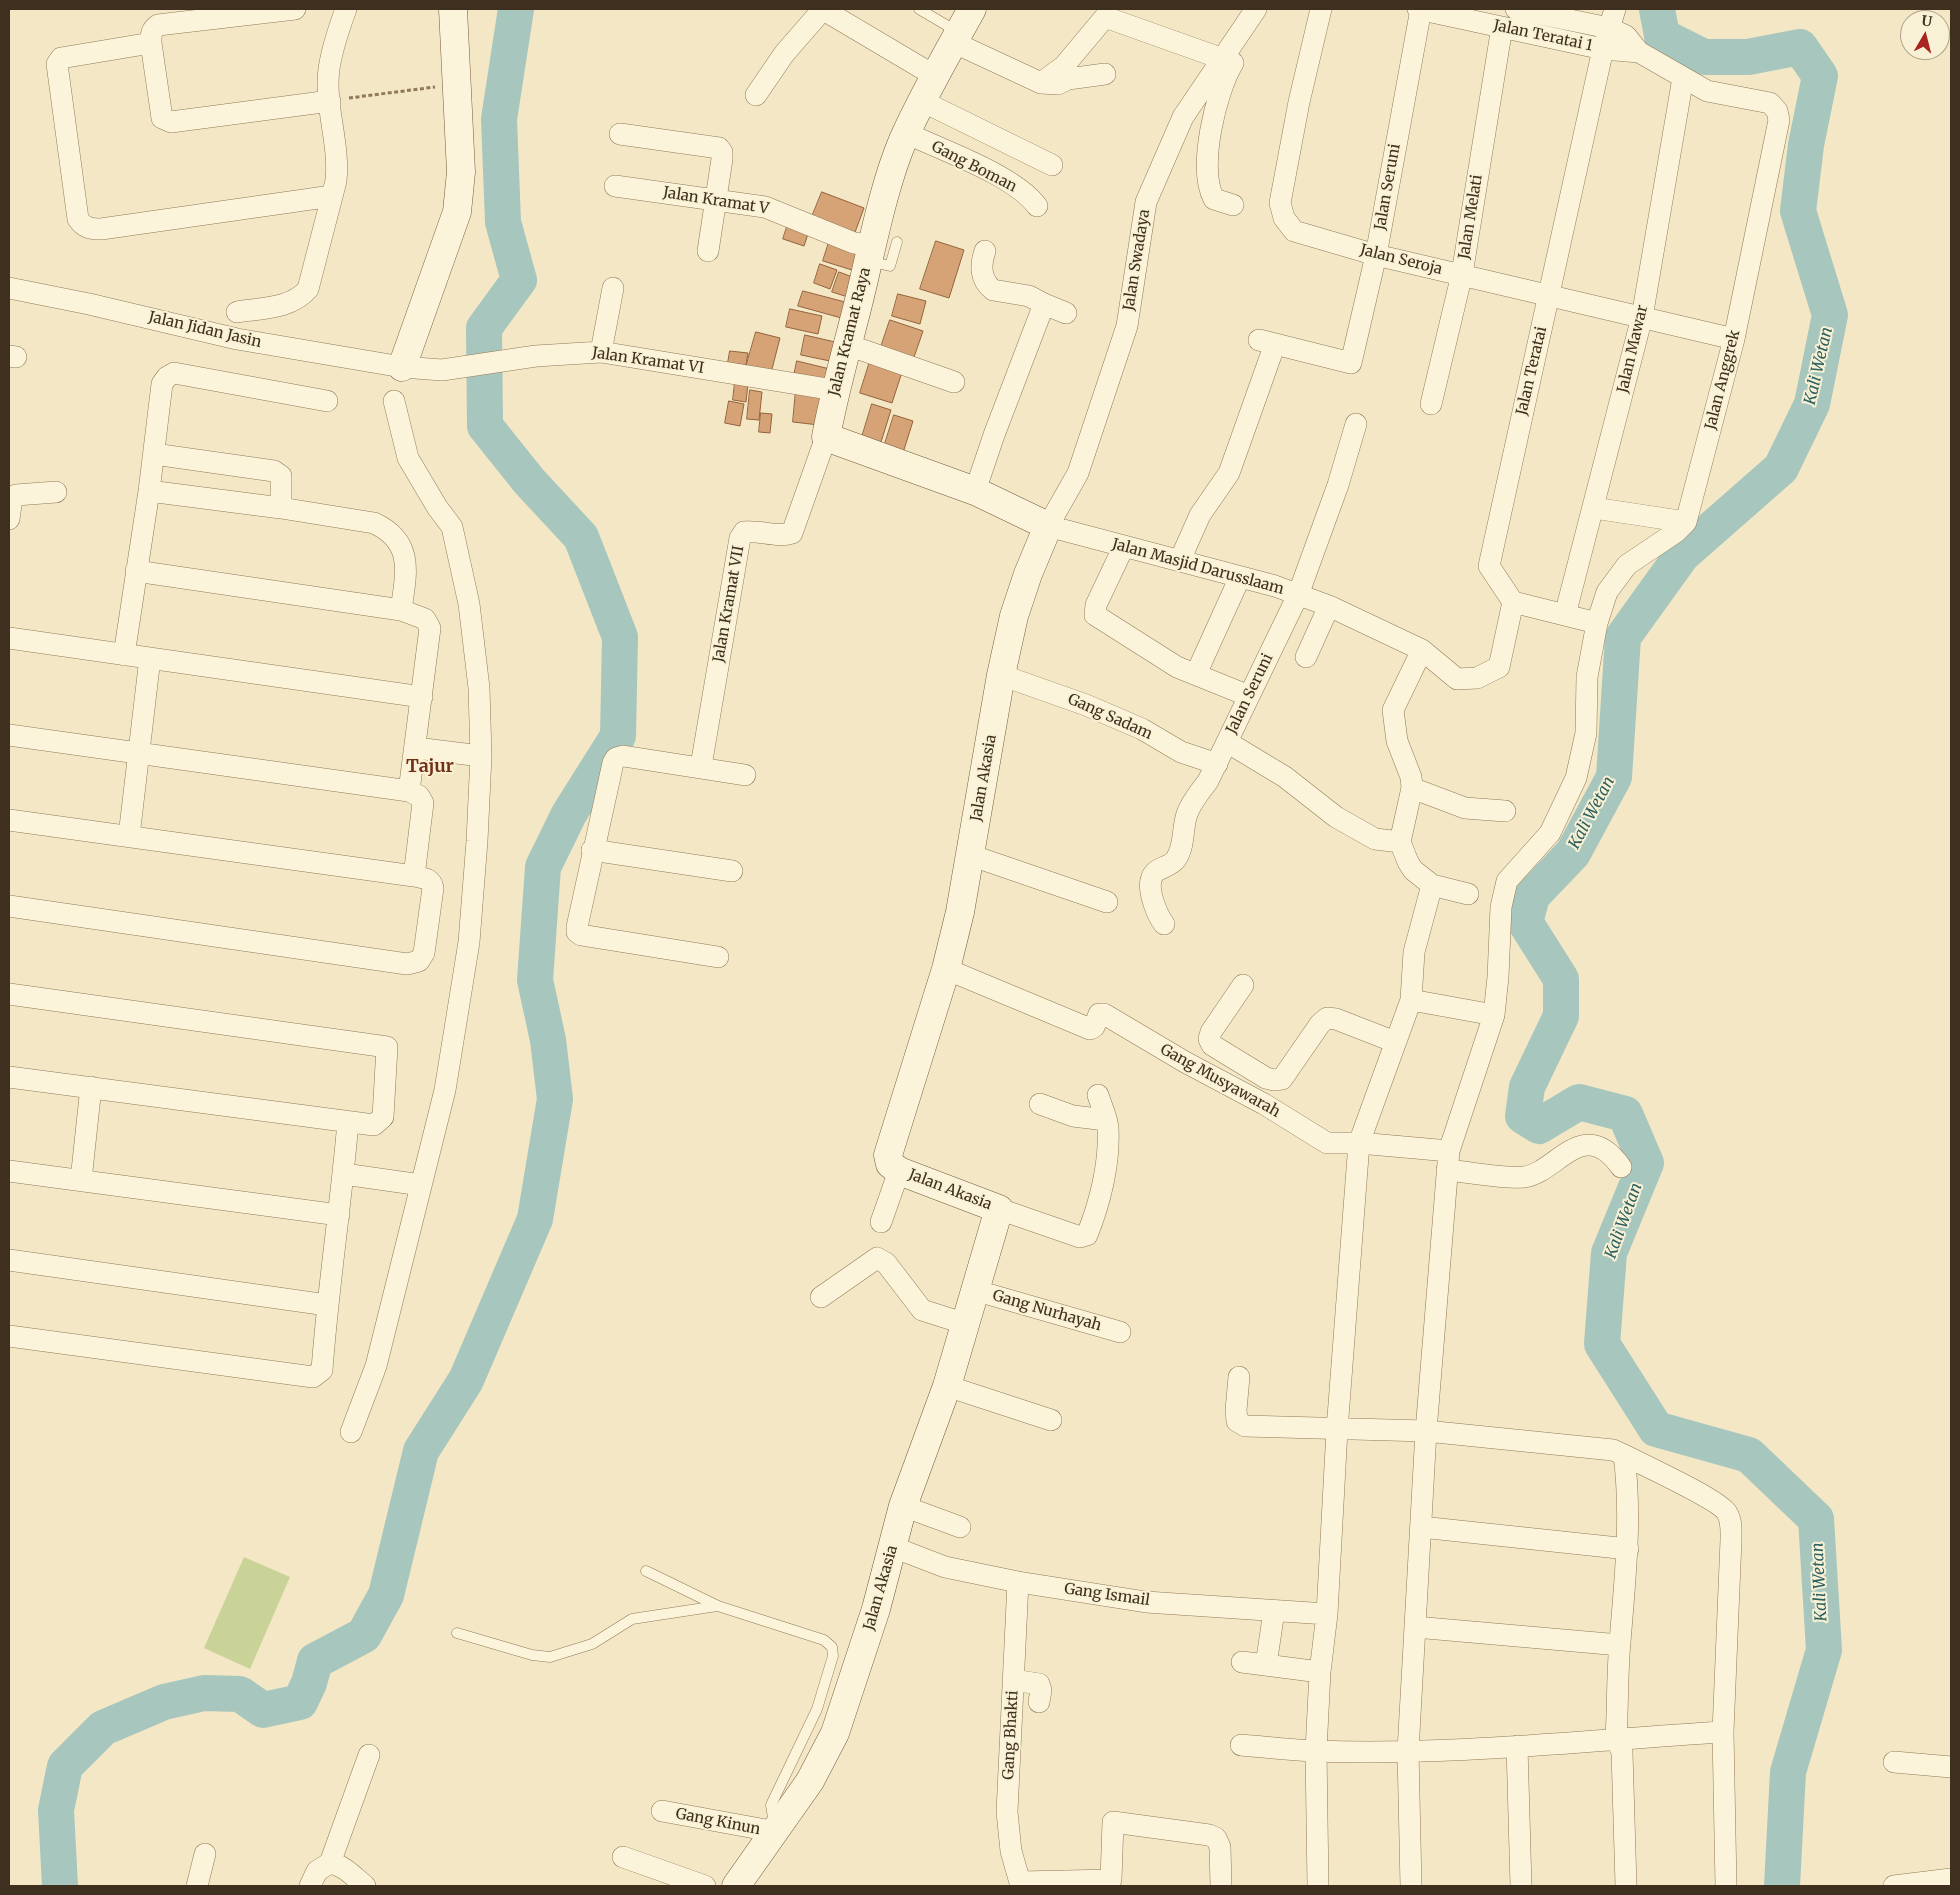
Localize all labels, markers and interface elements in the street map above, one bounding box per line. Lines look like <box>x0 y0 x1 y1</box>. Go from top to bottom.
north arrow <box>1900 10 1950 60</box>
text: U <box>1921 11 1933 31</box>
street label: Jalan Teratai 1 <box>1492 17 1594 55</box>
street label: Gang Boman <box>928 138 1020 196</box>
street label: Jalan Seruni <box>1372 142 1404 232</box>
street label: Jalan Melati <box>1455 173 1487 261</box>
street label: Jalan Kramat V <box>662 184 770 218</box>
street label: Jalan Swadaya <box>1120 208 1154 312</box>
street label: Jalan Seroja <box>1358 241 1444 279</box>
street label: Jalan Kramat Raya <box>825 266 875 398</box>
street label: Jalan Mawar <box>1614 303 1652 395</box>
street label: Jalan Jidan Jasin <box>147 308 263 352</box>
street label: Jalan Teratai <box>1513 325 1551 417</box>
water label: Kali Wetan <box>1801 325 1837 407</box>
street label: Jalan Anggrek <box>1702 328 1744 432</box>
street label: Jalan Kramat VI <box>591 344 705 378</box>
street label: Jalan Masjid Darusslaam <box>1110 535 1286 599</box>
street label: Jalan Kramat VII <box>710 544 748 664</box>
street label: Jalan Seruni <box>1223 651 1277 737</box>
street label: Gang Sadam <box>1065 690 1155 744</box>
street label: Jalan Akasia <box>968 733 1000 823</box>
district label: Tajur <box>406 756 454 778</box>
water label: Kali Wetan <box>1565 774 1619 852</box>
street label: Gang Musyawarah <box>1157 1041 1283 1121</box>
street label: Jalan Akasia <box>906 1166 994 1214</box>
water label: Kali Wetan <box>1601 1181 1647 1261</box>
street label: Gang Nurhayah <box>990 1287 1104 1335</box>
water label: Kali Wetan <box>1808 1542 1832 1622</box>
street label: Jalan Akasia <box>860 1543 902 1633</box>
street label: Gang Ismail <box>1063 1580 1151 1610</box>
street label: Gang Bhakti <box>1000 1690 1022 1780</box>
street label: Gang Kinun <box>674 1805 762 1839</box>

